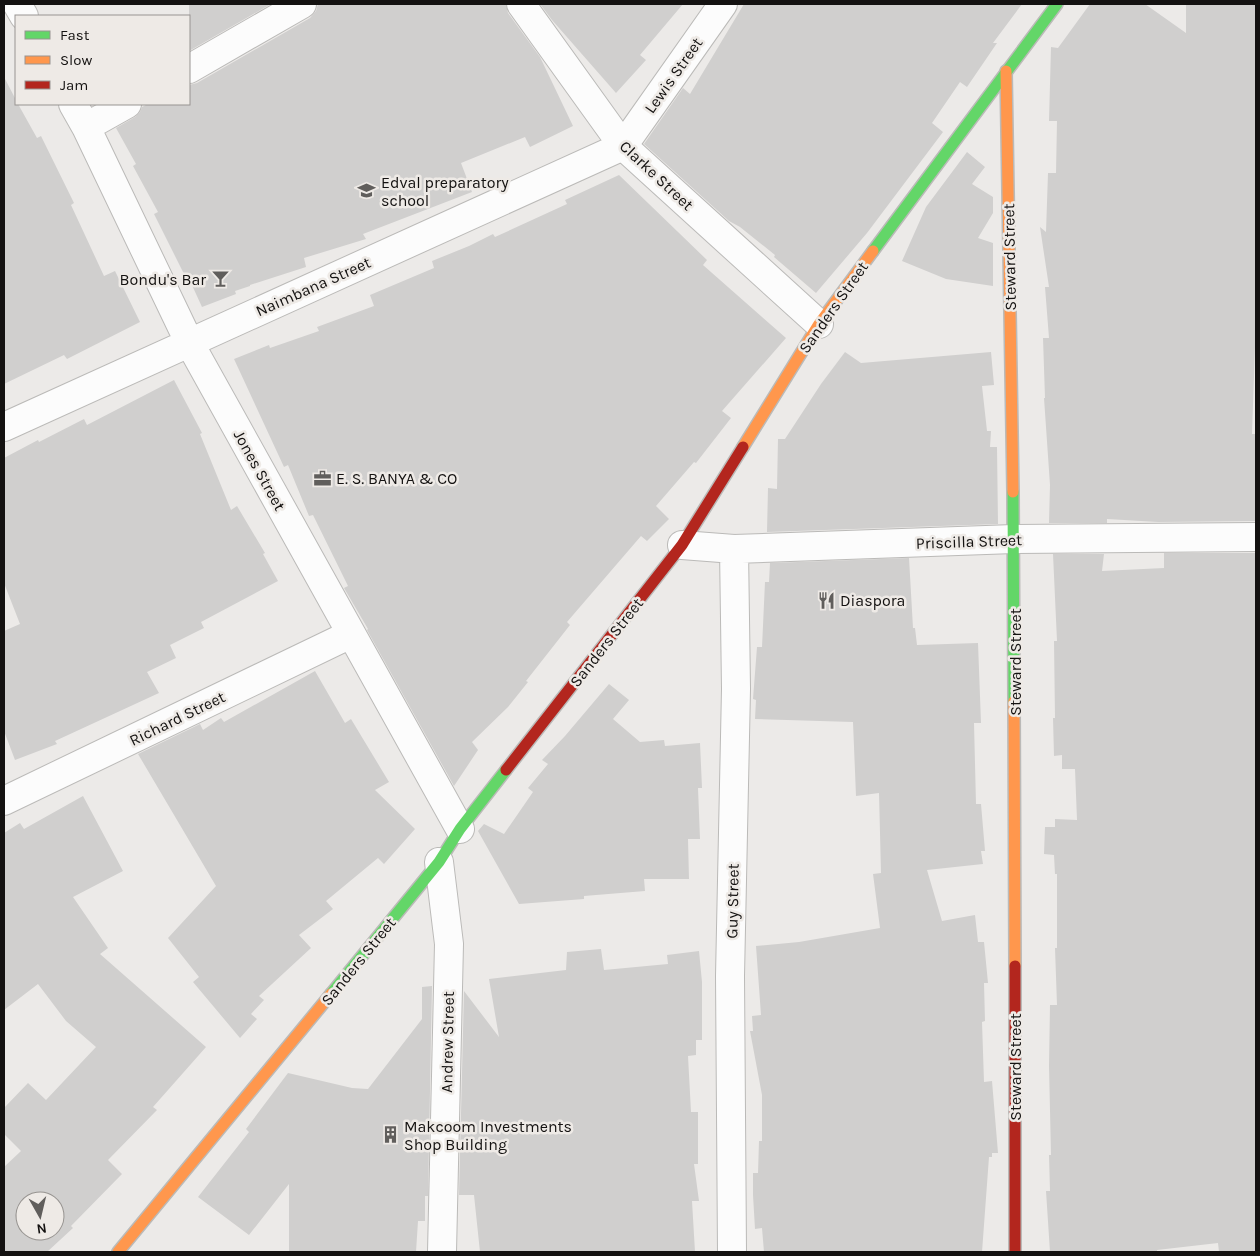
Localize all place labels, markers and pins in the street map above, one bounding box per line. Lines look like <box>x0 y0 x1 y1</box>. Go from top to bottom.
place label: Edval preparatory school <box>381 173 509 210</box>
school or university icon: Edval preparatory school <box>357 181 377 201</box>
bar icon: Bondu's Bar <box>210 269 230 289</box>
place label: Bondu's Bar <box>120 270 206 289</box>
office icon: E. S. BANYA & CO <box>312 468 332 488</box>
place label: E. S. BANYA & CO <box>336 469 457 488</box>
restaurant icon: Diaspora <box>816 590 836 610</box>
place label: Diaspora <box>840 591 905 610</box>
place label: Makcoom Investments Shop Building <box>404 1117 572 1154</box>
building icon: Makcoom Investments Shop Building <box>380 1125 400 1145</box>

